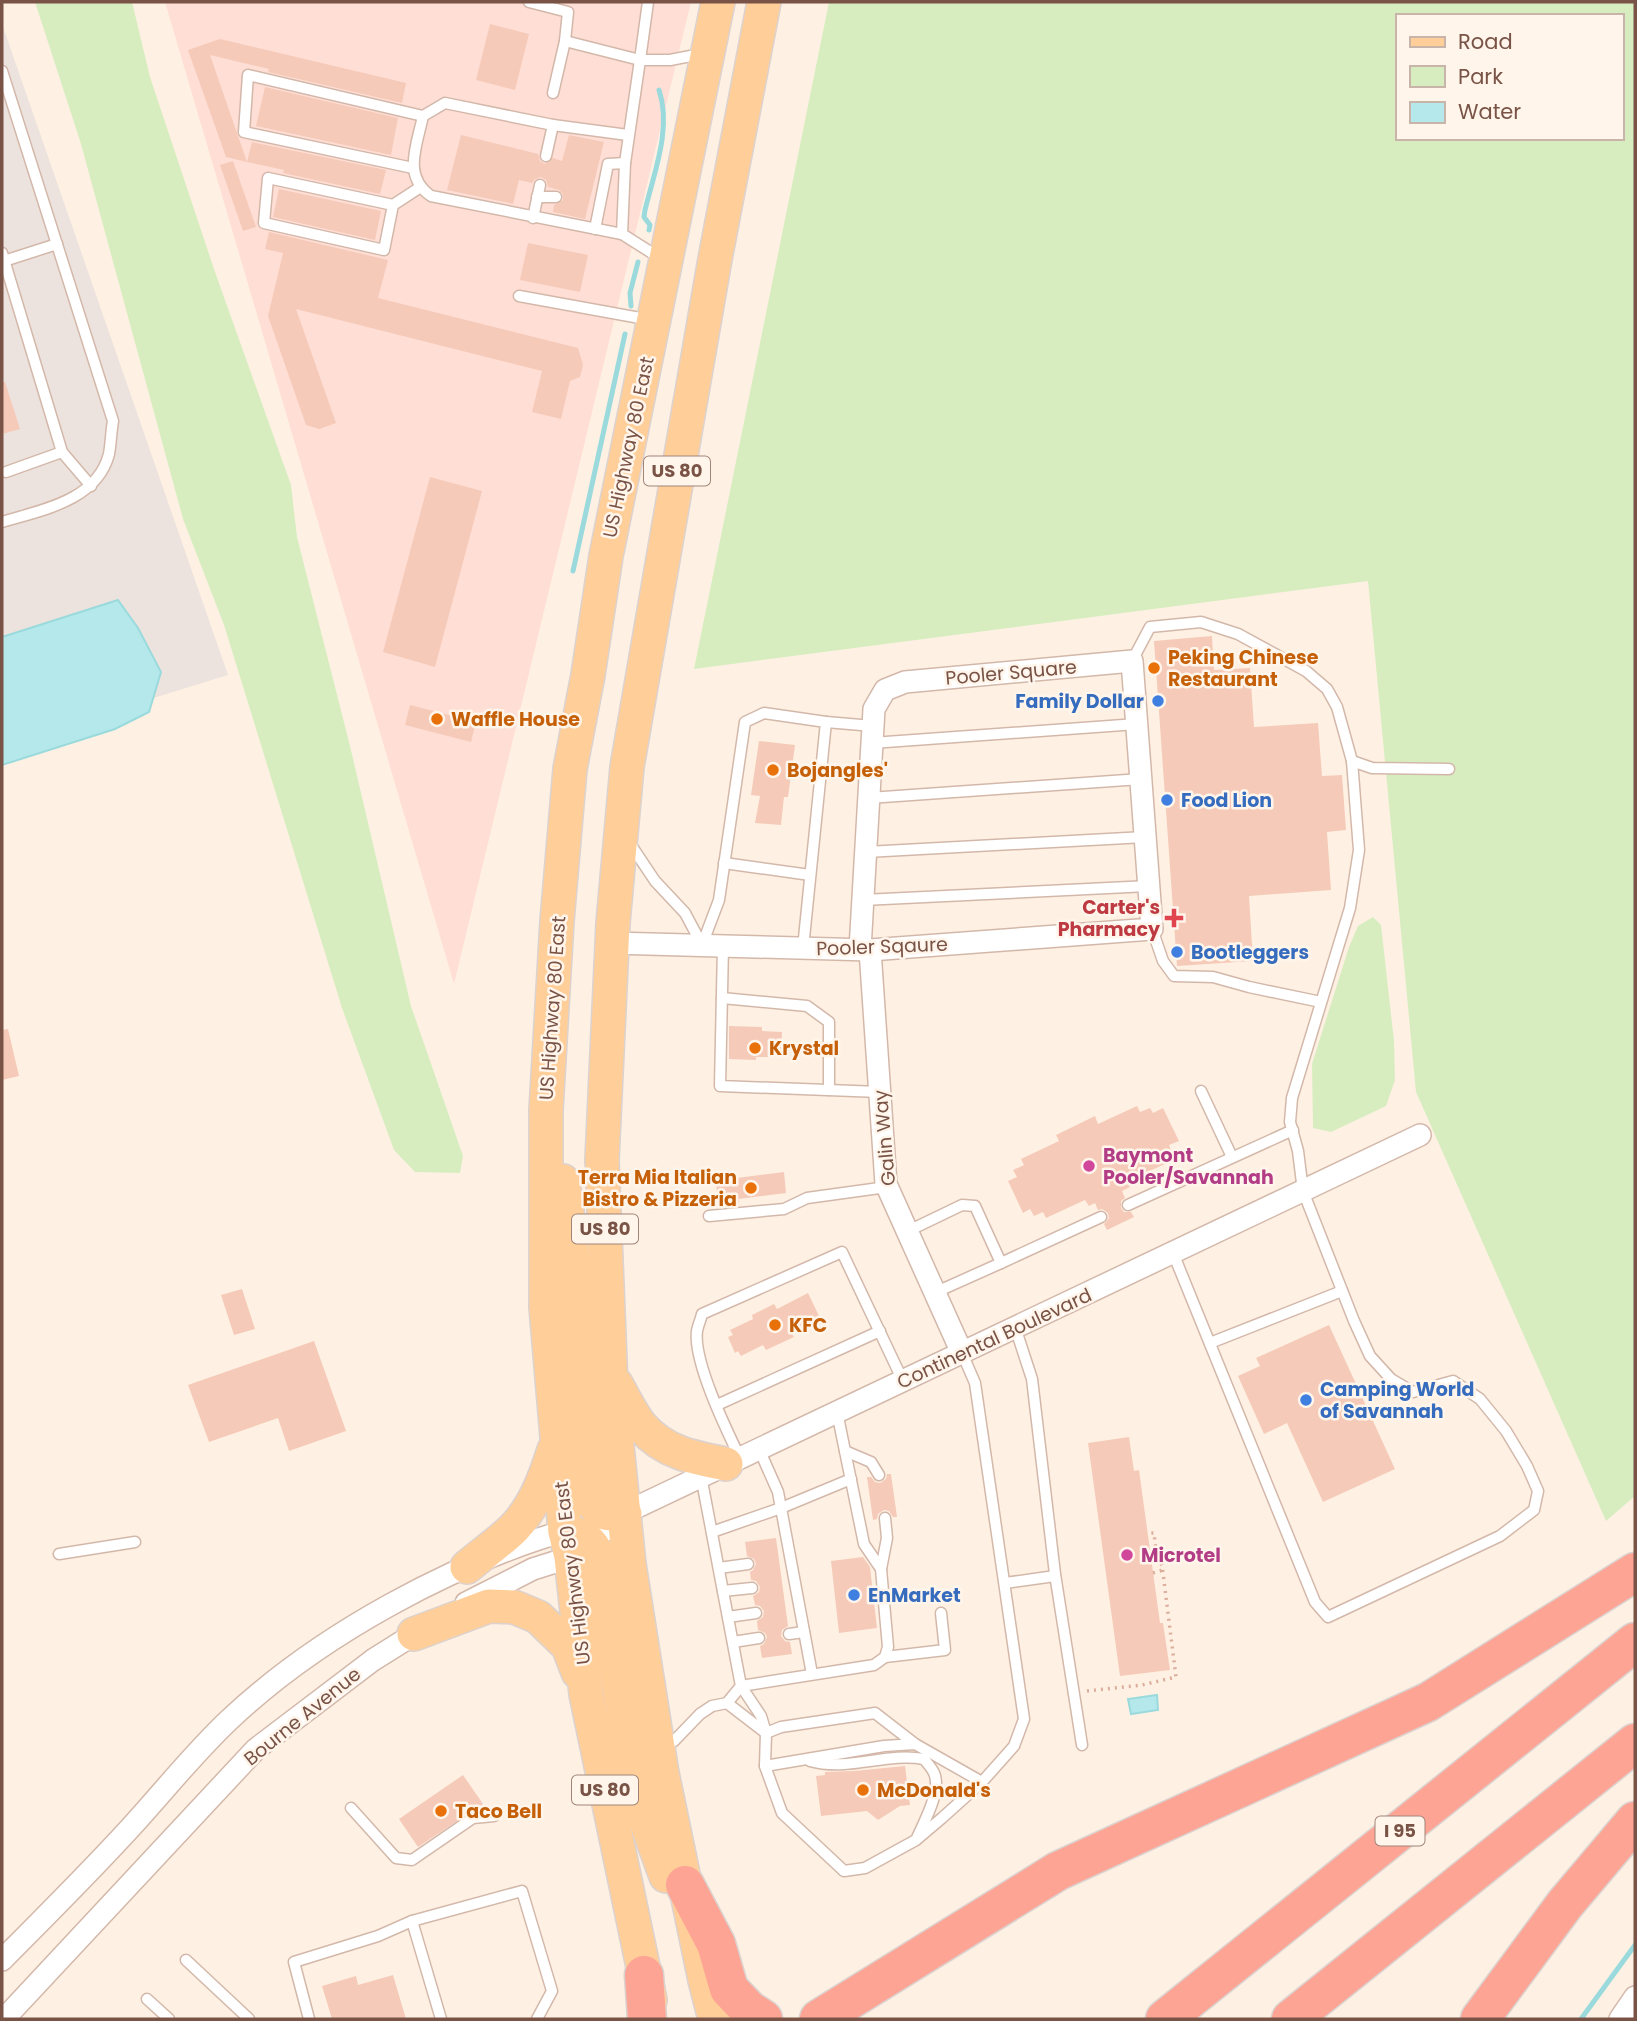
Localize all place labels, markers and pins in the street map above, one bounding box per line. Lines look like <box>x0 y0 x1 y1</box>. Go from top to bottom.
place label: Peking Chinese Restaurant <box>1168 644 1319 693</box>
marker: Peking Chinese Restaurant <box>1146 660 1162 676</box>
place label: Family Dollar <box>1015 688 1144 715</box>
marker: Family Dollar <box>1150 693 1166 709</box>
place label: Waffle House <box>451 706 580 733</box>
marker: Waffle House <box>429 711 445 727</box>
place label: Bojangles' <box>787 757 888 784</box>
marker: Bojangles' <box>765 762 781 778</box>
place label: Food Lion <box>1181 787 1272 814</box>
marker: Food Lion <box>1159 792 1175 808</box>
place label: Carter's Pharmacy <box>1058 894 1161 943</box>
marker: Carter's Pharmacy <box>1166 910 1182 926</box>
place label: Bootleggers <box>1191 939 1309 966</box>
marker: Bootleggers <box>1169 944 1185 960</box>
place label: Krystal <box>769 1035 839 1062</box>
marker: Krystal <box>747 1040 763 1056</box>
place label: Baymont Pooler/Savannah <box>1103 1142 1274 1191</box>
marker: Baymont Pooler/Savannah <box>1081 1158 1097 1174</box>
place label: Terra Mia Italian Bistro & Pizzeria <box>578 1164 737 1213</box>
marker: Terra Mia Italian Bistro & Pizzeria <box>743 1180 759 1196</box>
place label: KFC <box>789 1312 827 1339</box>
marker: KFC <box>767 1317 783 1333</box>
place label: Camping World of Savannah <box>1320 1376 1474 1425</box>
marker: Camping World of Savannah <box>1298 1392 1314 1408</box>
place label: Microtel <box>1141 1542 1221 1569</box>
marker: Microtel <box>1119 1547 1135 1563</box>
place label: EnMarket <box>868 1582 961 1609</box>
marker: EnMarket <box>846 1587 862 1603</box>
place label: McDonald's <box>877 1777 991 1804</box>
marker: McDonald's <box>855 1782 871 1798</box>
place label: Taco Bell <box>455 1798 542 1825</box>
marker: Taco Bell <box>433 1803 449 1819</box>

